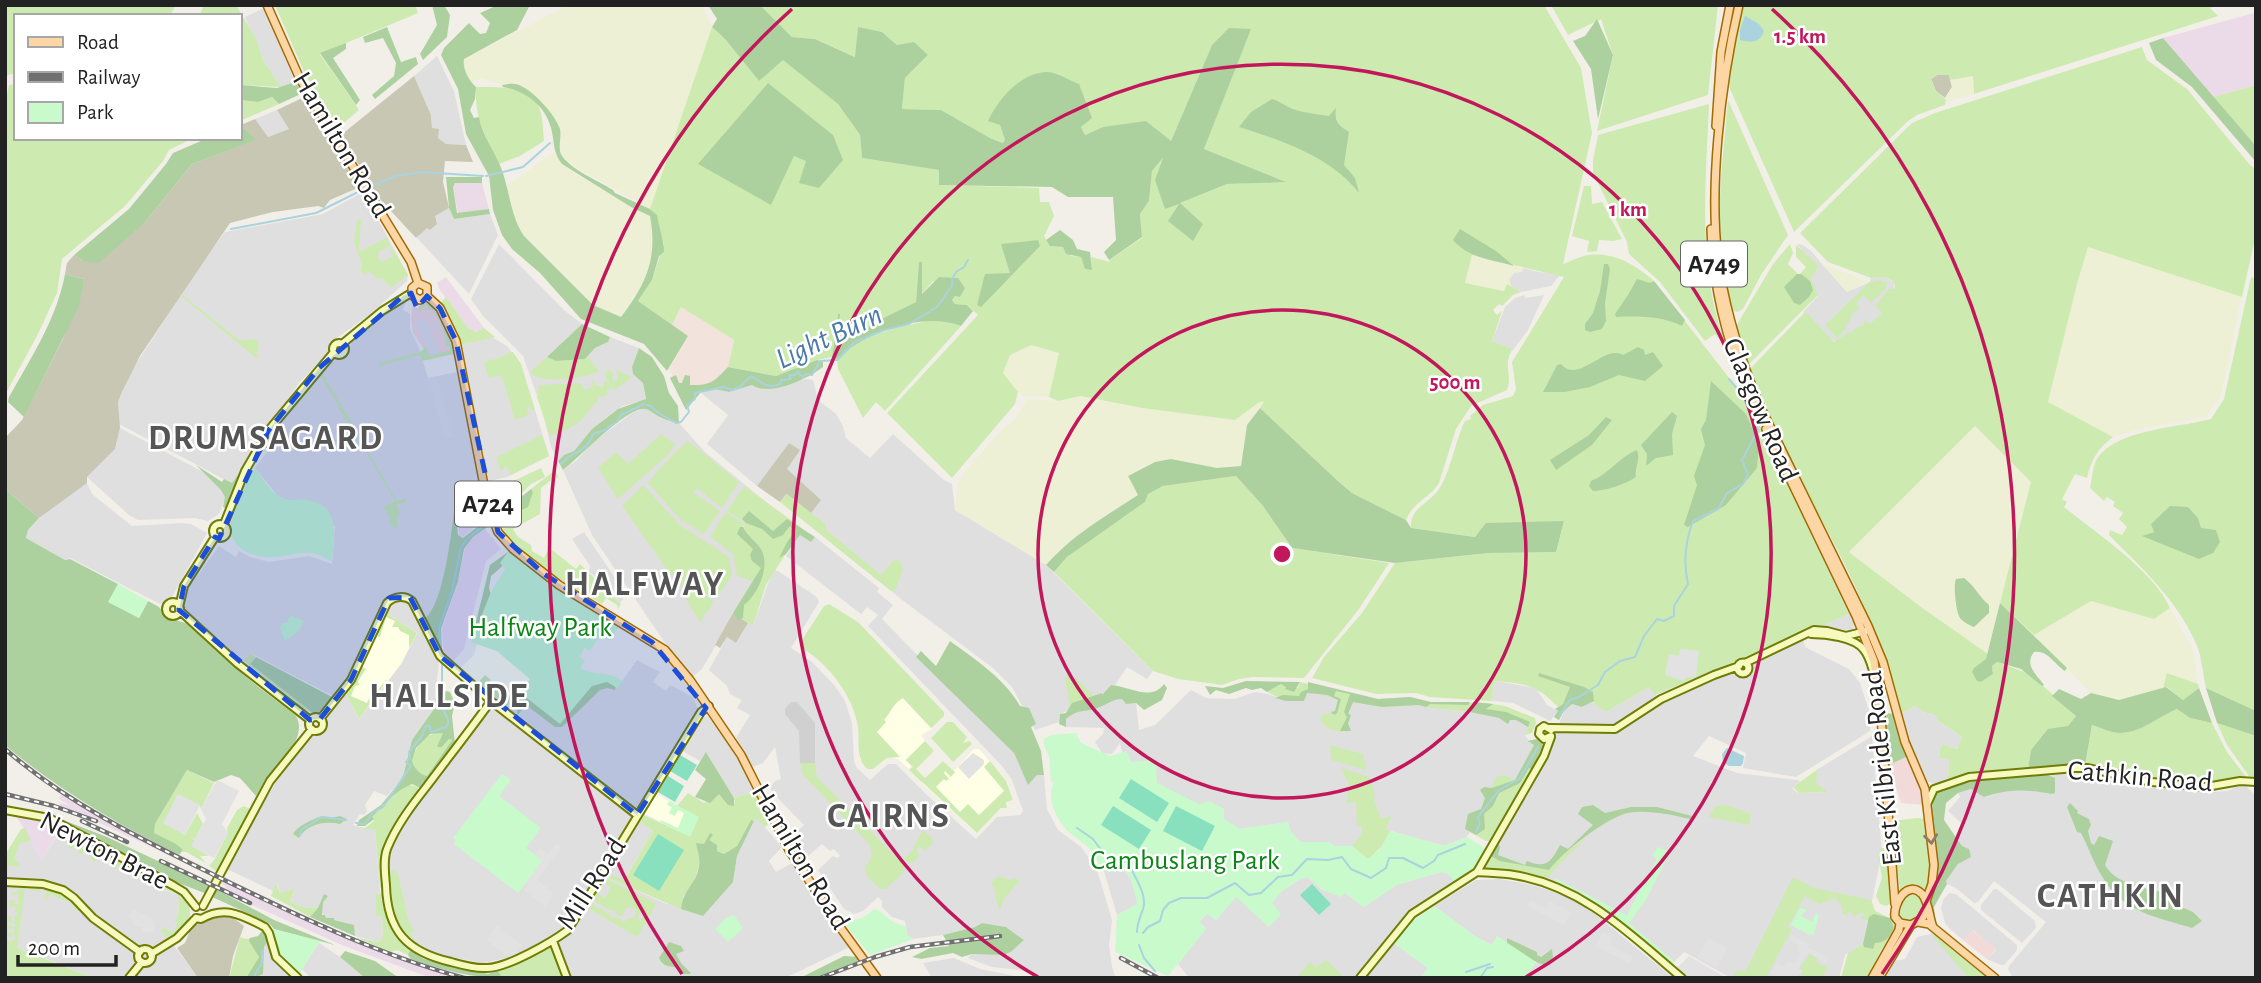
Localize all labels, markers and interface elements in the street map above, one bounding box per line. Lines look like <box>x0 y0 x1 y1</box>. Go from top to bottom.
legend <box>14 14 242 140</box>
text: 1.5 km <box>1774 26 1826 47</box>
text: Road <box>77 32 119 53</box>
text: Railway <box>77 67 140 88</box>
street label: Hamilton Road <box>287 67 395 223</box>
text: Park <box>77 102 114 123</box>
text: 1 km <box>1609 199 1647 220</box>
road number: A749 <box>1681 242 1747 286</box>
water label: Light Burn <box>771 299 887 375</box>
street label: Glasgow Road <box>1717 334 1803 486</box>
text: 500 m <box>1429 372 1481 393</box>
district label: DRUMSAGARD <box>148 421 384 456</box>
road number: A724 <box>455 482 521 526</box>
centre of rings <box>1270 542 1294 566</box>
district label: HALFWAY <box>565 567 725 602</box>
park label: Halfway Park <box>468 614 612 642</box>
street label: East Kilbride Road <box>1859 669 1907 867</box>
district label: HALLSIDE <box>369 679 529 714</box>
street label: Cathkin Road <box>2066 757 2214 797</box>
street label: Hamilton Road <box>746 779 854 935</box>
district label: CAIRNS <box>827 799 951 834</box>
street label: Newton Brae <box>35 807 173 895</box>
street label: Mill Road <box>552 833 632 935</box>
one-way arrow <box>1924 833 1939 845</box>
park label: Cambuslang Park <box>1090 847 1280 875</box>
district label: CATHKIN <box>2037 879 2185 914</box>
scale bar <box>18 923 116 967</box>
text: 200 m <box>28 938 80 959</box>

